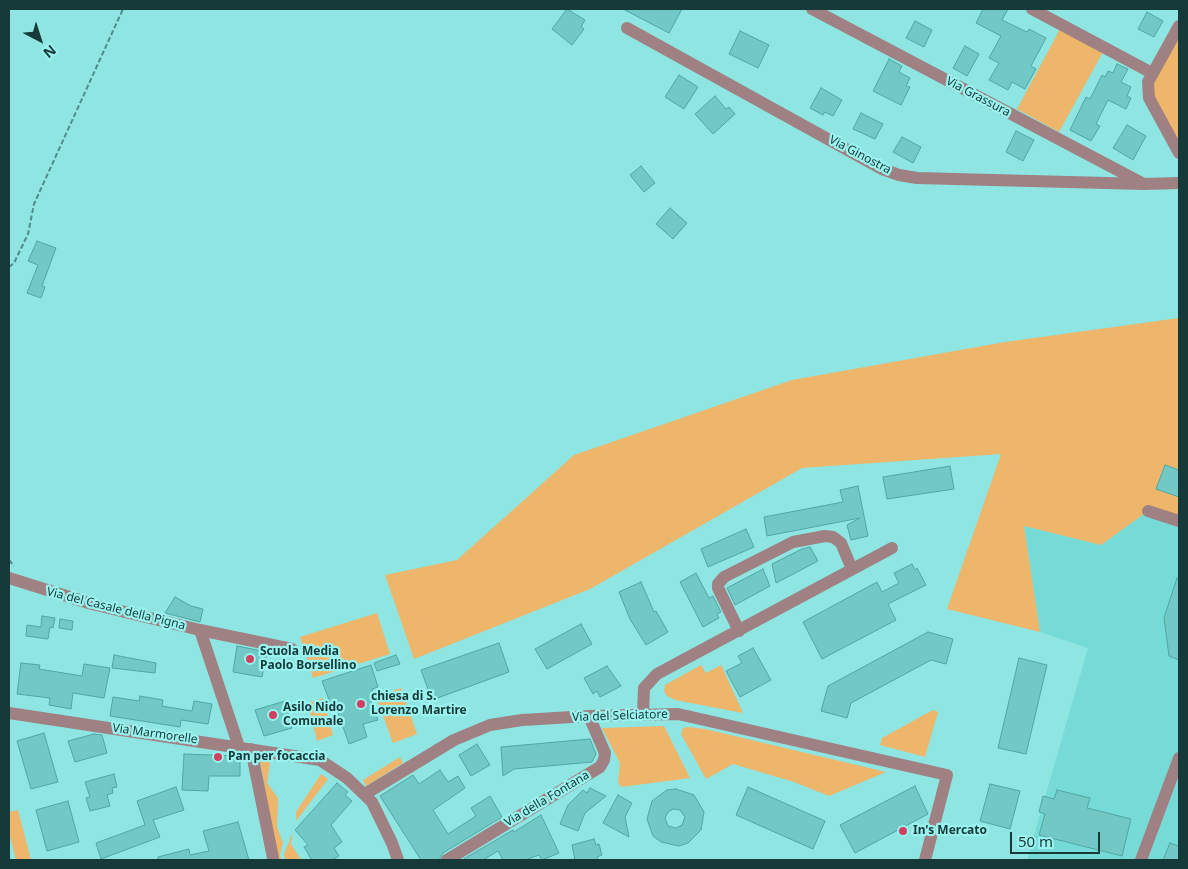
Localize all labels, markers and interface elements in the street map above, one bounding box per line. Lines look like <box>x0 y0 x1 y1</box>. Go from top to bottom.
north arrow <box>15 15 65 65</box>
text: N <box>39 41 60 63</box>
street label: Via Grassura <box>943 74 1013 120</box>
street label: Via Ginostra <box>827 133 893 177</box>
street label: Via del Casale della Pigna <box>45 585 187 633</box>
place label: Scuola Media Paolo Borsellino <box>260 645 356 673</box>
marker: Scuola Media Paolo Borsellino <box>244 653 256 665</box>
place label: chiesa di S. Lorenzo Martire <box>371 690 467 718</box>
marker: chiesa di S. Lorenzo Martire <box>355 698 367 710</box>
place label: Asilo Nido Comunale <box>283 701 344 729</box>
street label: Via del Selciatore <box>572 707 668 725</box>
marker: Asilo Nido Comunale <box>267 709 279 721</box>
street label: Via Marmorelle <box>112 721 198 747</box>
place label: Pan per focaccia <box>228 750 325 764</box>
marker: Pan per focaccia <box>212 751 224 763</box>
street label: Via della Fontana <box>502 768 592 830</box>
scale bar <box>1013 822 1103 854</box>
place label: In's Mercato <box>913 824 987 838</box>
marker: In's Mercato <box>897 825 909 837</box>
text: 50 m <box>1018 831 1053 851</box>

